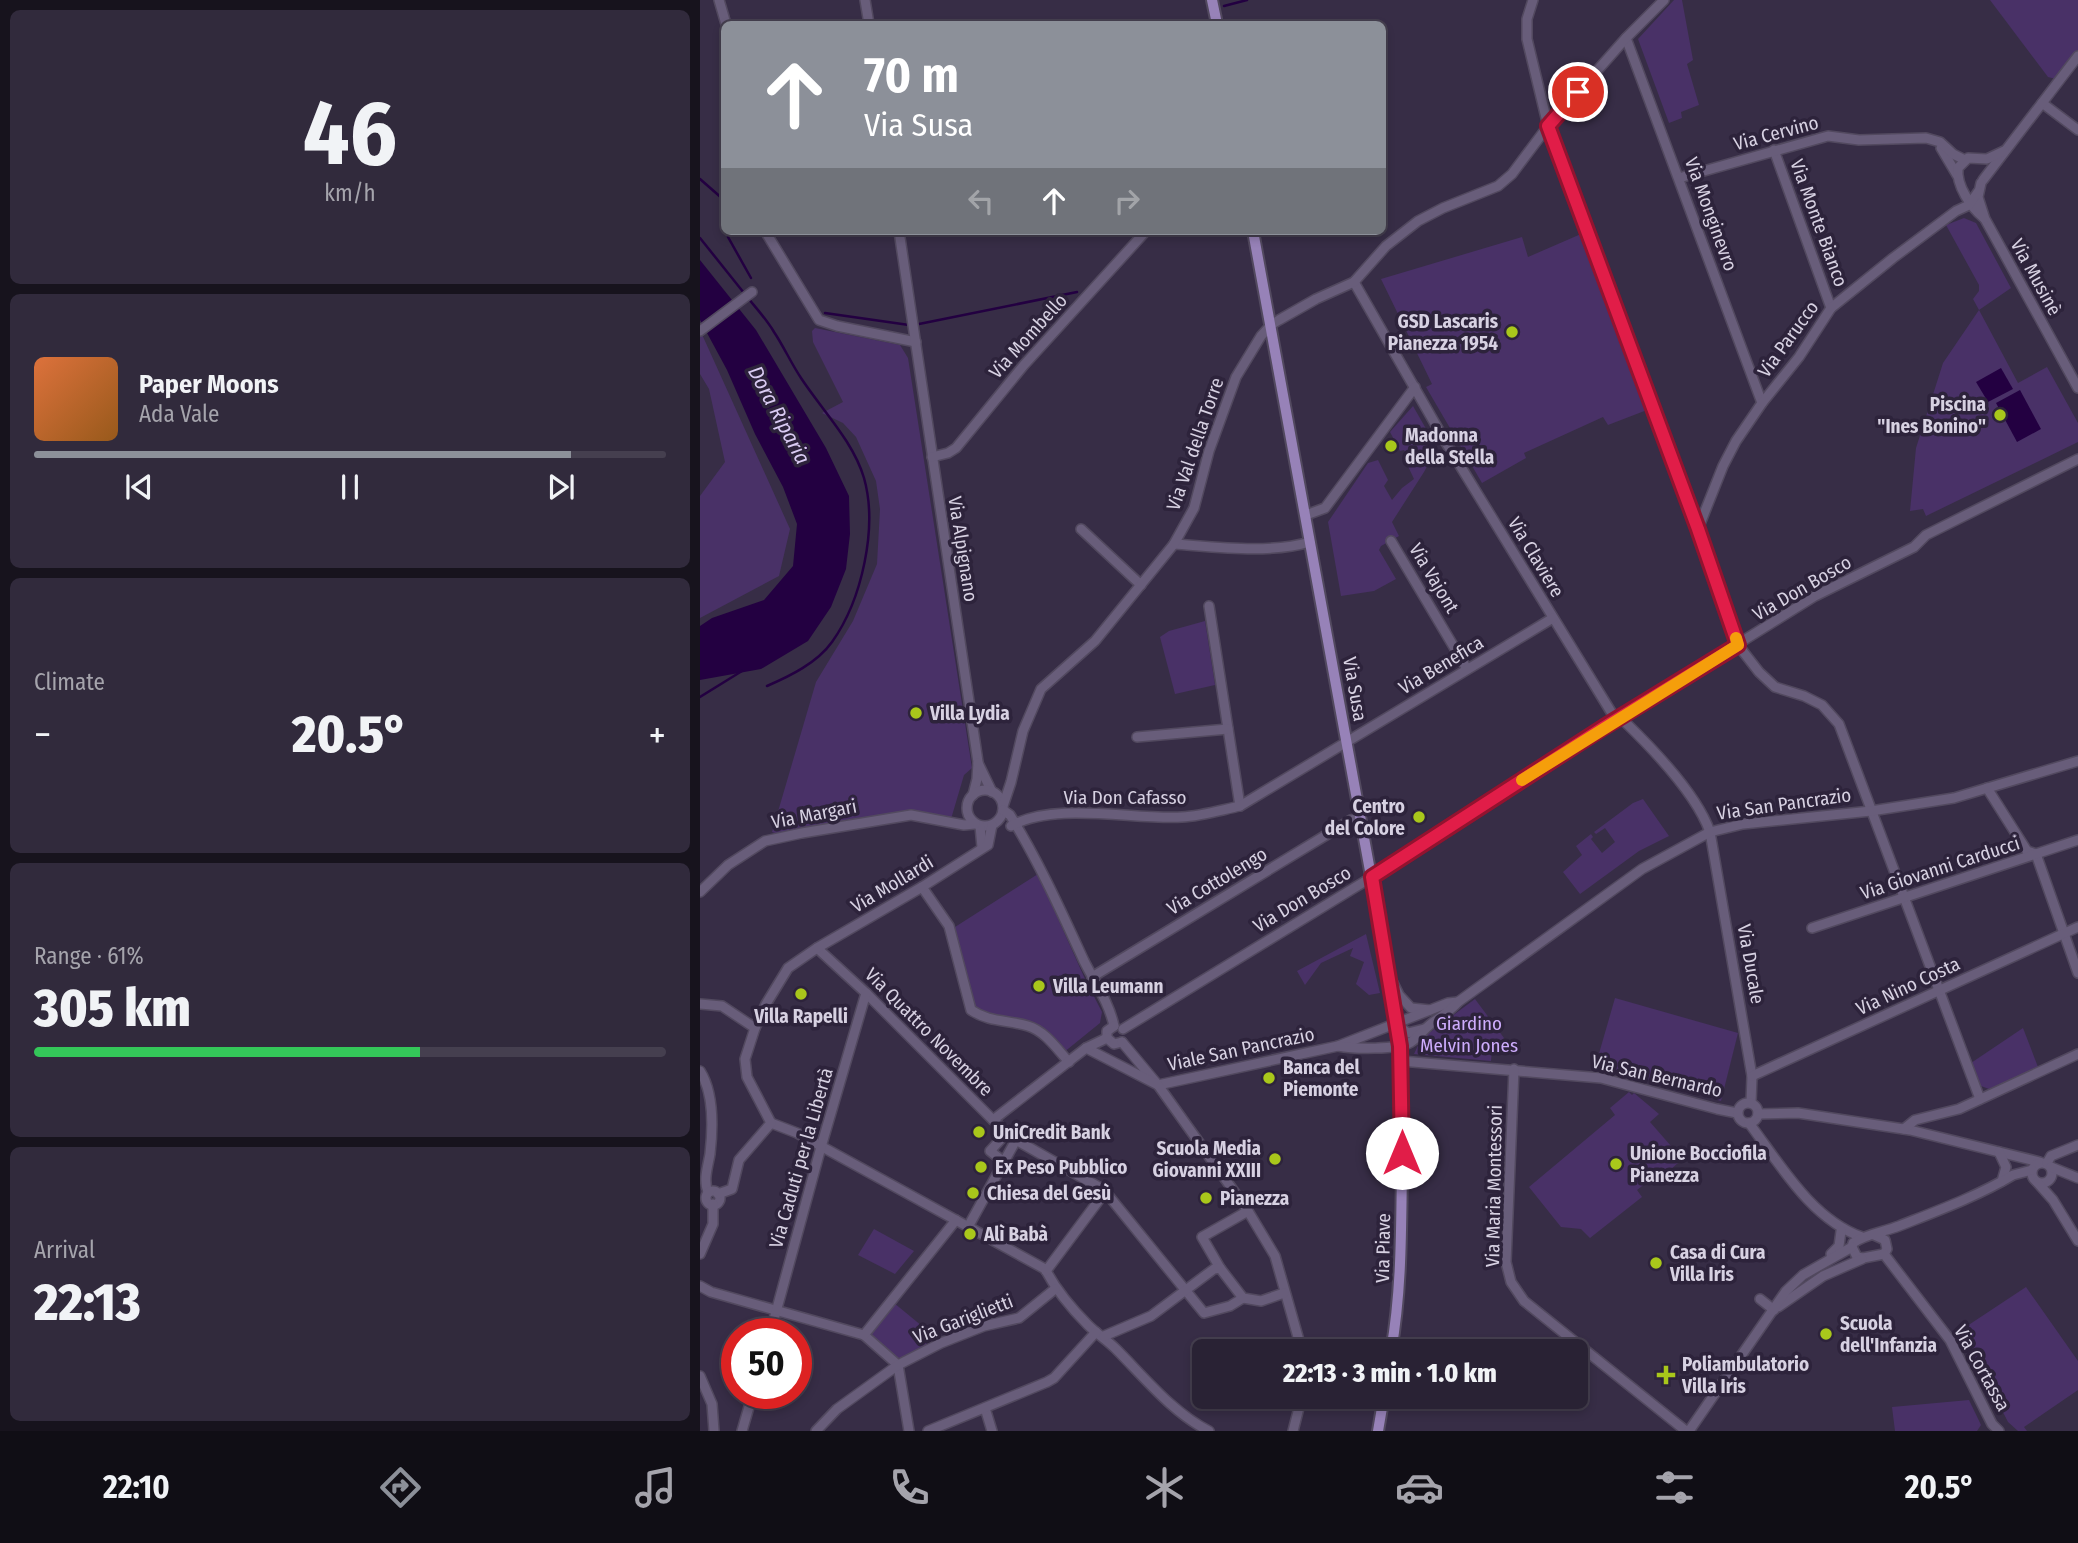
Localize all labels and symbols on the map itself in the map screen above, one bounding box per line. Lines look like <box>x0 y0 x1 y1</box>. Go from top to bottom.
pin <box>1548 62 1608 122</box>
street label: Via Cervino <box>1731 111 1821 155</box>
street label: Via Monginevro <box>1680 154 1742 274</box>
street label: Via Monte Bianco <box>1785 156 1853 290</box>
street label: Via Musinè <box>2006 235 2066 319</box>
street label: Via Mombello <box>984 289 1072 383</box>
street label: Via Parucco <box>1753 296 1823 382</box>
place label: GSD Lascaris Pianezza 1954 <box>1388 310 1499 355</box>
marker: GSD Lascaris Pianezza 1954 <box>1504 324 1520 340</box>
water label: Dora Riparia <box>742 361 816 469</box>
street label: Via Val della Torre <box>1162 375 1228 513</box>
place label: Piscina "Ines Bonino" <box>1877 393 1986 438</box>
marker: Piscina "Ines Bonino" <box>1992 407 2008 423</box>
place label: Madonna della Stella <box>1405 424 1494 469</box>
marker: Madonna della Stella <box>1383 438 1399 454</box>
street label: Via Alpignano <box>943 495 983 603</box>
street label: Via Claviere <box>1503 513 1569 601</box>
street label: Via Vajont <box>1404 539 1464 618</box>
street label: Via Don Bosco <box>1749 551 1855 625</box>
street label: Via Benefica <box>1395 631 1487 699</box>
street label: Via Susa <box>1338 655 1372 723</box>
place label: Villa Lydia <box>929 702 1010 725</box>
marker: Villa Lydia <box>908 705 924 721</box>
street label: Via San Pancrazio <box>1715 783 1853 825</box>
street label: Via Don Cafasso <box>1063 786 1187 809</box>
street label: Via Margari <box>769 794 859 834</box>
place label: Centro del Colore <box>1325 795 1405 840</box>
marker: Centro del Colore <box>1411 809 1427 825</box>
street label: Via Giovanni Carducci <box>1857 831 2023 905</box>
street label: Via Cottolengo <box>1163 842 1271 920</box>
street label: Via Mollardi <box>847 850 937 918</box>
street label: Via Don Bosco <box>1249 861 1355 937</box>
street label: Via Ducale <box>1733 922 1769 1006</box>
street label: Via Nino Costa <box>1852 952 1964 1020</box>
street label: Via Quattro Novembre <box>860 963 998 1101</box>
place label: Villa Leumann <box>1052 975 1163 998</box>
marker: Villa Leumann <box>1031 978 1047 994</box>
marker: Villa Rapelli <box>793 986 809 1002</box>
place label: Villa Rapelli <box>753 1005 848 1028</box>
park label: Giardino Melvin Jones <box>1420 1012 1518 1057</box>
street label: Viale San Pancrazio <box>1165 1022 1317 1076</box>
street label: Via San Bernardo <box>1589 1050 1725 1102</box>
place label: Banca del Piemonte <box>1283 1056 1360 1101</box>
street label: Via Caduti per la Libertà <box>764 1065 838 1251</box>
marker: Banca del Piemonte <box>1261 1070 1277 1086</box>
street label: Via Maria Montessori <box>1481 1105 1507 1267</box>
position arrow <box>1365 1116 1439 1190</box>
place label: UniCredit Bank <box>993 1121 1111 1144</box>
marker: UniCredit Bank <box>971 1124 987 1140</box>
place label: Scuola Media Giovanni XXIII <box>1153 1137 1261 1182</box>
place label: Unione Bocciofila Pianezza <box>1630 1142 1767 1187</box>
marker: Scuola Media Giovanni XXIII <box>1267 1151 1283 1167</box>
place label: Ex Peso Pubblico <box>995 1156 1127 1179</box>
marker: Unione Bocciofila Pianezza <box>1608 1156 1624 1172</box>
marker: Ex Peso Pubblico <box>973 1159 989 1175</box>
place label: Chiesa del Gesù <box>987 1182 1111 1205</box>
marker: Chiesa del Gesù <box>965 1185 981 1201</box>
place label: Pianezza <box>1220 1187 1289 1210</box>
marker: Pianezza <box>1198 1190 1214 1206</box>
street label: Via Piave <box>1371 1213 1395 1283</box>
place label: Alì Babà <box>983 1223 1048 1246</box>
marker: Alì Babà <box>962 1226 978 1242</box>
place label: Casa di Cura Villa Iris <box>1669 1241 1765 1286</box>
marker: Casa di Cura Villa Iris <box>1648 1255 1664 1271</box>
street label: Via Gariglietti <box>910 1289 1016 1349</box>
place label: Scuola dell'Infanzia <box>1840 1312 1937 1357</box>
speed limit sign: 50 <box>721 1318 812 1409</box>
street label: Via Cortassa <box>1949 1321 2015 1415</box>
marker: Scuola dell'Infanzia <box>1818 1326 1834 1342</box>
place label: Poliambulatorio Villa Iris <box>1681 1353 1809 1398</box>
marker: Poliambulatorio Villa Iris <box>1656 1365 1676 1385</box>

